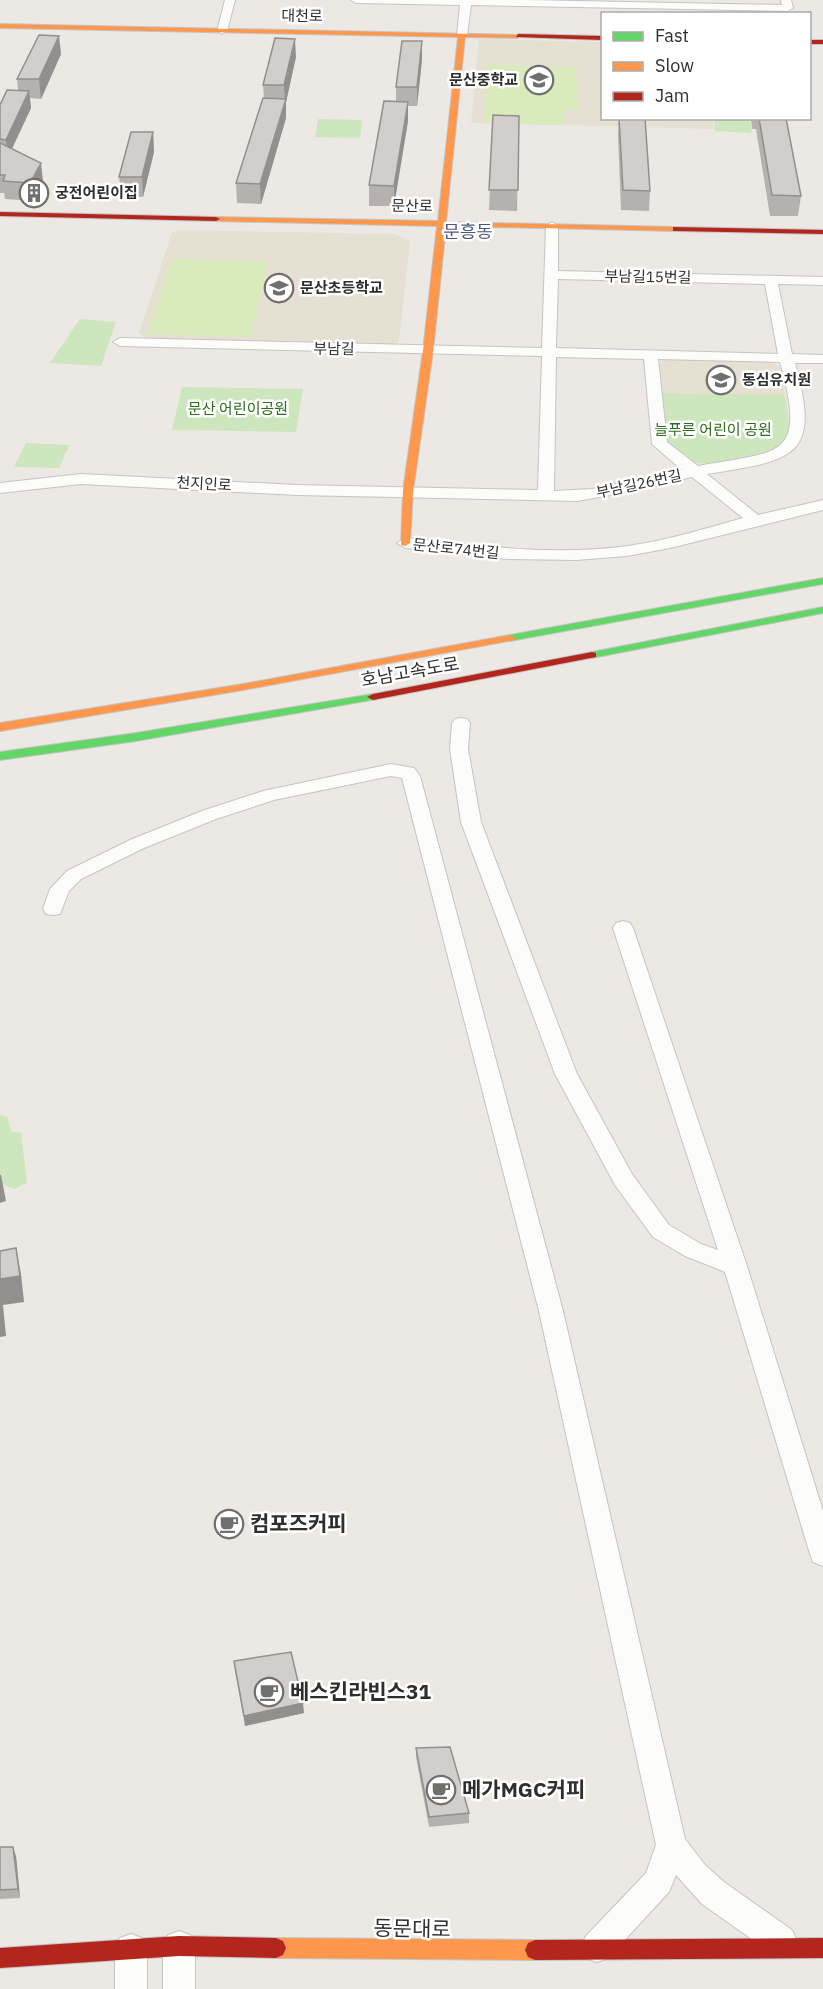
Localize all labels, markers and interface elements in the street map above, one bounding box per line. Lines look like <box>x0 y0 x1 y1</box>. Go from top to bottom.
street label: 대천로 <box>281 6 323 25</box>
legend <box>601 12 811 120</box>
text: Fast <box>655 24 689 47</box>
text: Slow <box>655 54 694 77</box>
school or university icon: 문산중학교 <box>523 64 555 96</box>
place label: 문산중학교 <box>449 70 518 89</box>
text: Jam <box>655 84 690 107</box>
building icon: 궁전어린이집 <box>18 177 50 209</box>
place label: 궁전어린이집 <box>55 183 138 202</box>
street label: 문산로 <box>391 196 433 215</box>
district label: 문흥동 <box>443 220 493 243</box>
street label: 부남길15번길 <box>604 266 692 287</box>
school or university icon: 문산초등학교 <box>263 272 295 304</box>
place label: 문산초등학교 <box>300 278 383 297</box>
street label: 부남길 <box>313 339 355 358</box>
school or university icon: 동심유치원 <box>705 364 737 396</box>
place label: 동심유치원 <box>742 370 811 389</box>
park label: 문산 어린이공원 <box>188 399 288 418</box>
park label: 늘푸른 어린이 공원 <box>654 420 772 439</box>
street label: 부남길26번길 <box>594 465 683 502</box>
street label: 천지인로 <box>176 473 232 494</box>
street label: 문산로74번길 <box>412 535 500 562</box>
street label: 호남고속도로 <box>359 652 461 691</box>
cafe icon: 컴포즈커피 <box>213 1508 245 1540</box>
place label: 컴포즈커피 <box>250 1509 347 1537</box>
cafe icon: 베스킨라빈스31 <box>253 1676 285 1708</box>
place label: 베스킨라빈스31 <box>290 1677 432 1705</box>
cafe icon: 메가MGC커피 <box>425 1774 457 1806</box>
place label: 메가MGC커피 <box>462 1775 585 1803</box>
street label: 동문대로 <box>373 1913 451 1943</box>

